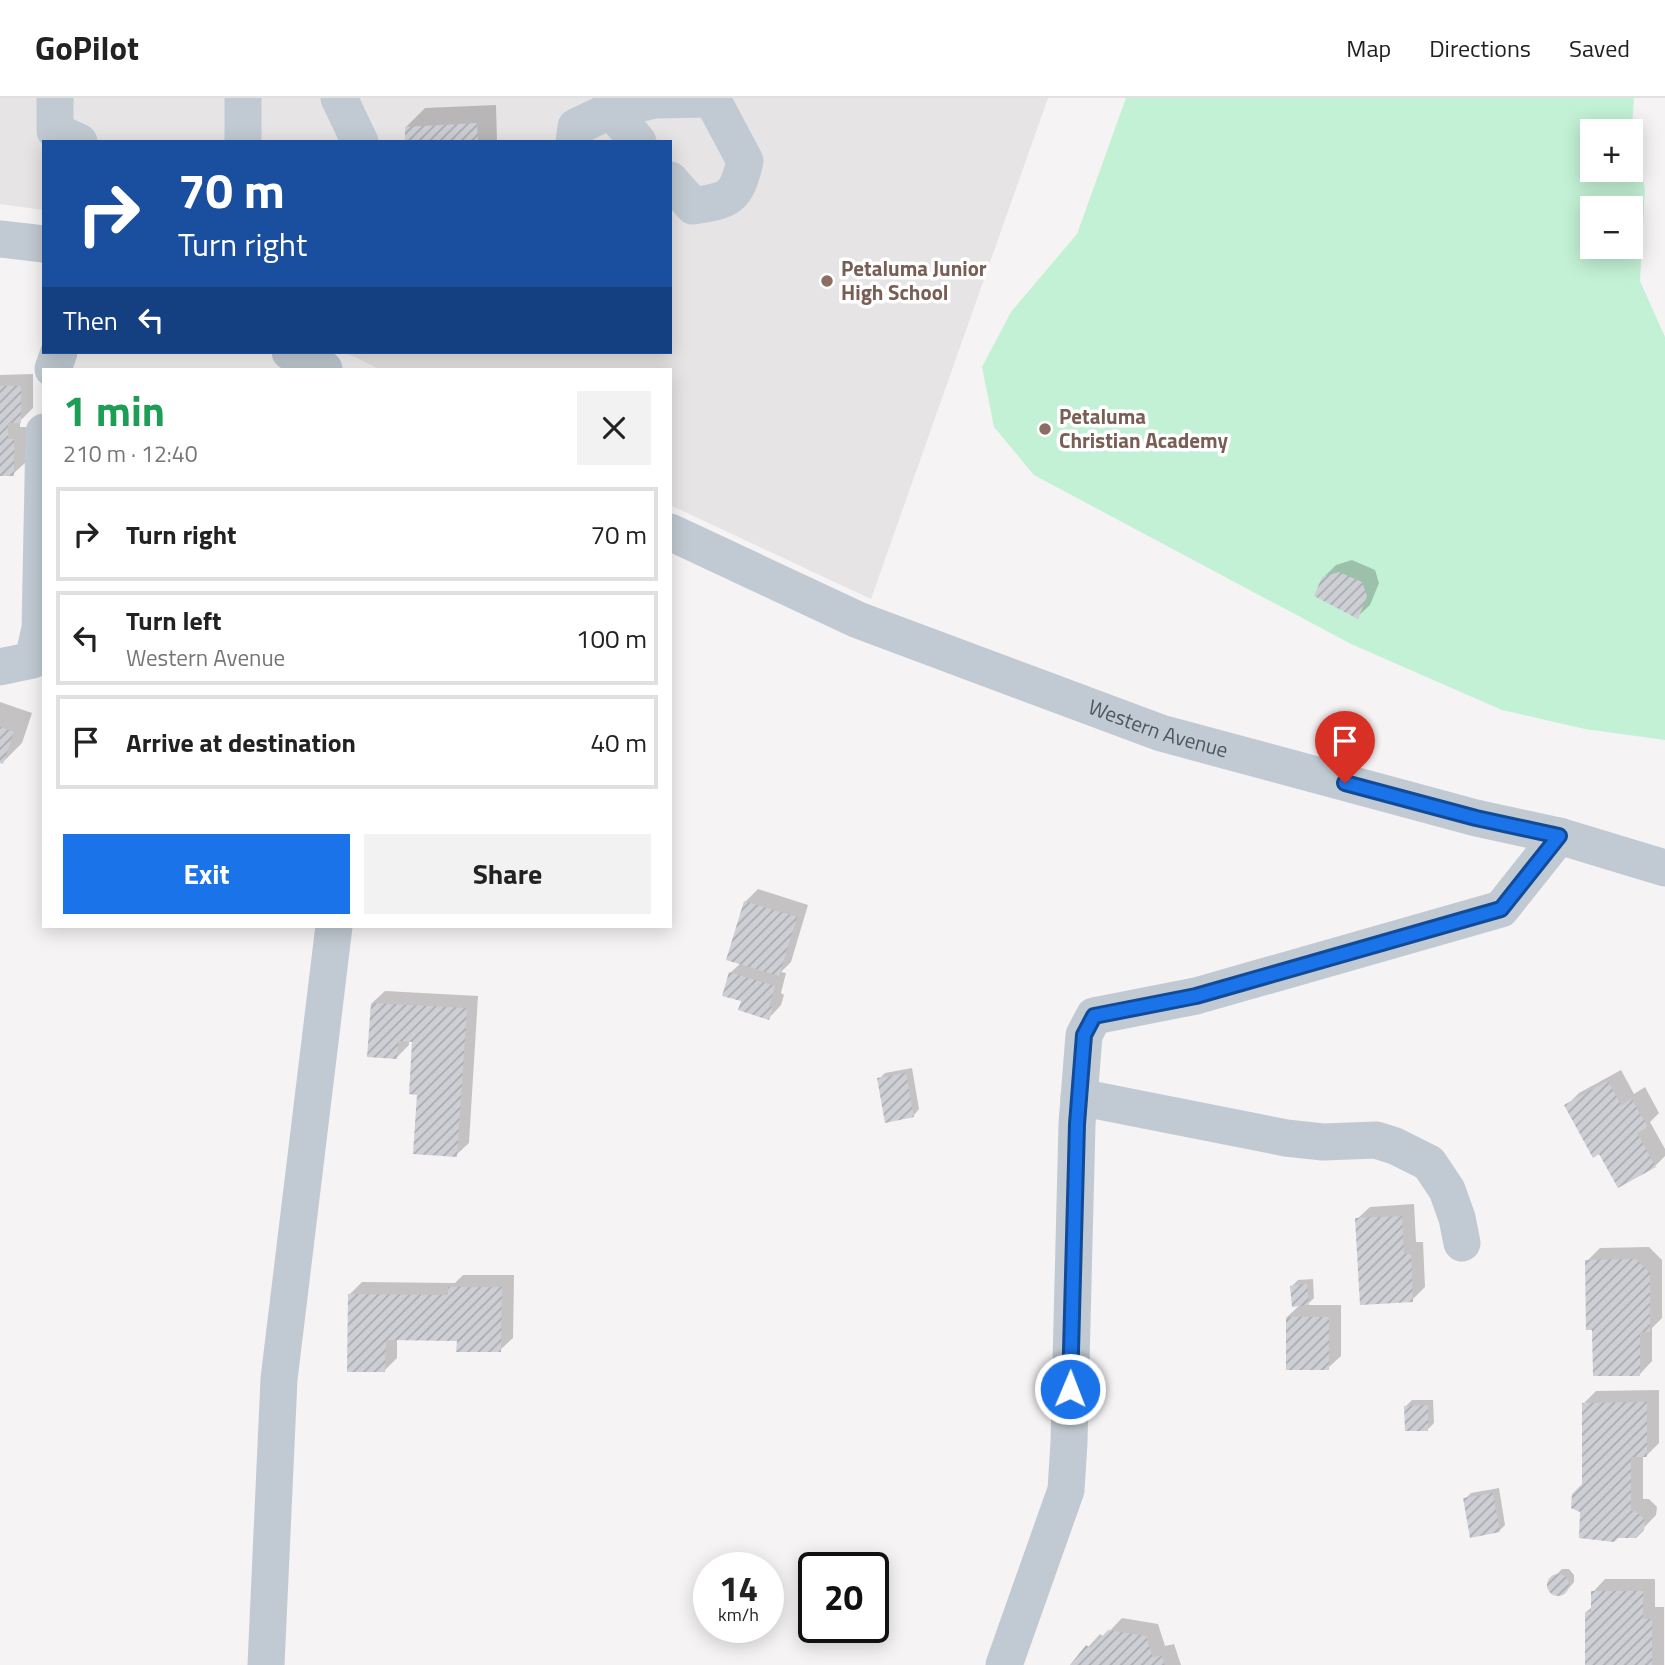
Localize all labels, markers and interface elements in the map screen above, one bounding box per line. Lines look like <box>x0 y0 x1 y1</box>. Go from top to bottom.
text: GoPilot <box>35 23 139 73</box>
text: Map <box>1346 30 1391 66</box>
text: Directions <box>1429 30 1531 66</box>
text: Saved <box>1569 30 1630 66</box>
map controls <box>1580 119 1643 259</box>
button: + <box>1580 119 1643 182</box>
text: 70 m <box>178 152 285 227</box>
icon: right <box>63 168 154 259</box>
button: − <box>1580 196 1643 259</box>
text: Turn right <box>178 220 307 268</box>
place label: Petaluma Junior High School <box>841 252 987 308</box>
marker: Petaluma Junior High School <box>819 273 835 289</box>
text: Then <box>63 301 118 340</box>
icon: left <box>132 301 170 339</box>
text: 1 min <box>63 378 165 442</box>
button: close <box>577 391 651 465</box>
place label: Petaluma Christian Academy <box>1059 400 1229 456</box>
marker: Petaluma Christian Academy <box>1037 421 1053 437</box>
text: 210 m · 12:40 <box>63 436 198 471</box>
icon: right <box>67 515 105 553</box>
text: Turn right <box>126 515 237 554</box>
text: 70 m <box>590 515 647 554</box>
text: Turn left <box>126 601 221 640</box>
icon: left <box>67 619 105 657</box>
text: 100 m <box>576 619 647 658</box>
text: Western Avenue <box>126 640 285 675</box>
street label: Western Avenue <box>1084 690 1232 765</box>
pin <box>1315 711 1375 783</box>
icon: arrive <box>1326 722 1364 760</box>
icon: arrive <box>67 723 105 761</box>
text: Arrive at destination <box>126 723 356 762</box>
text: 40 m <box>590 723 647 762</box>
button: Exit <box>63 834 350 914</box>
button: Share <box>364 834 651 914</box>
position arrow <box>1033 1352 1107 1426</box>
speed limit sign: 20 <box>798 1552 889 1643</box>
text: 14 <box>719 1561 758 1615</box>
text: km/h <box>718 1601 759 1628</box>

